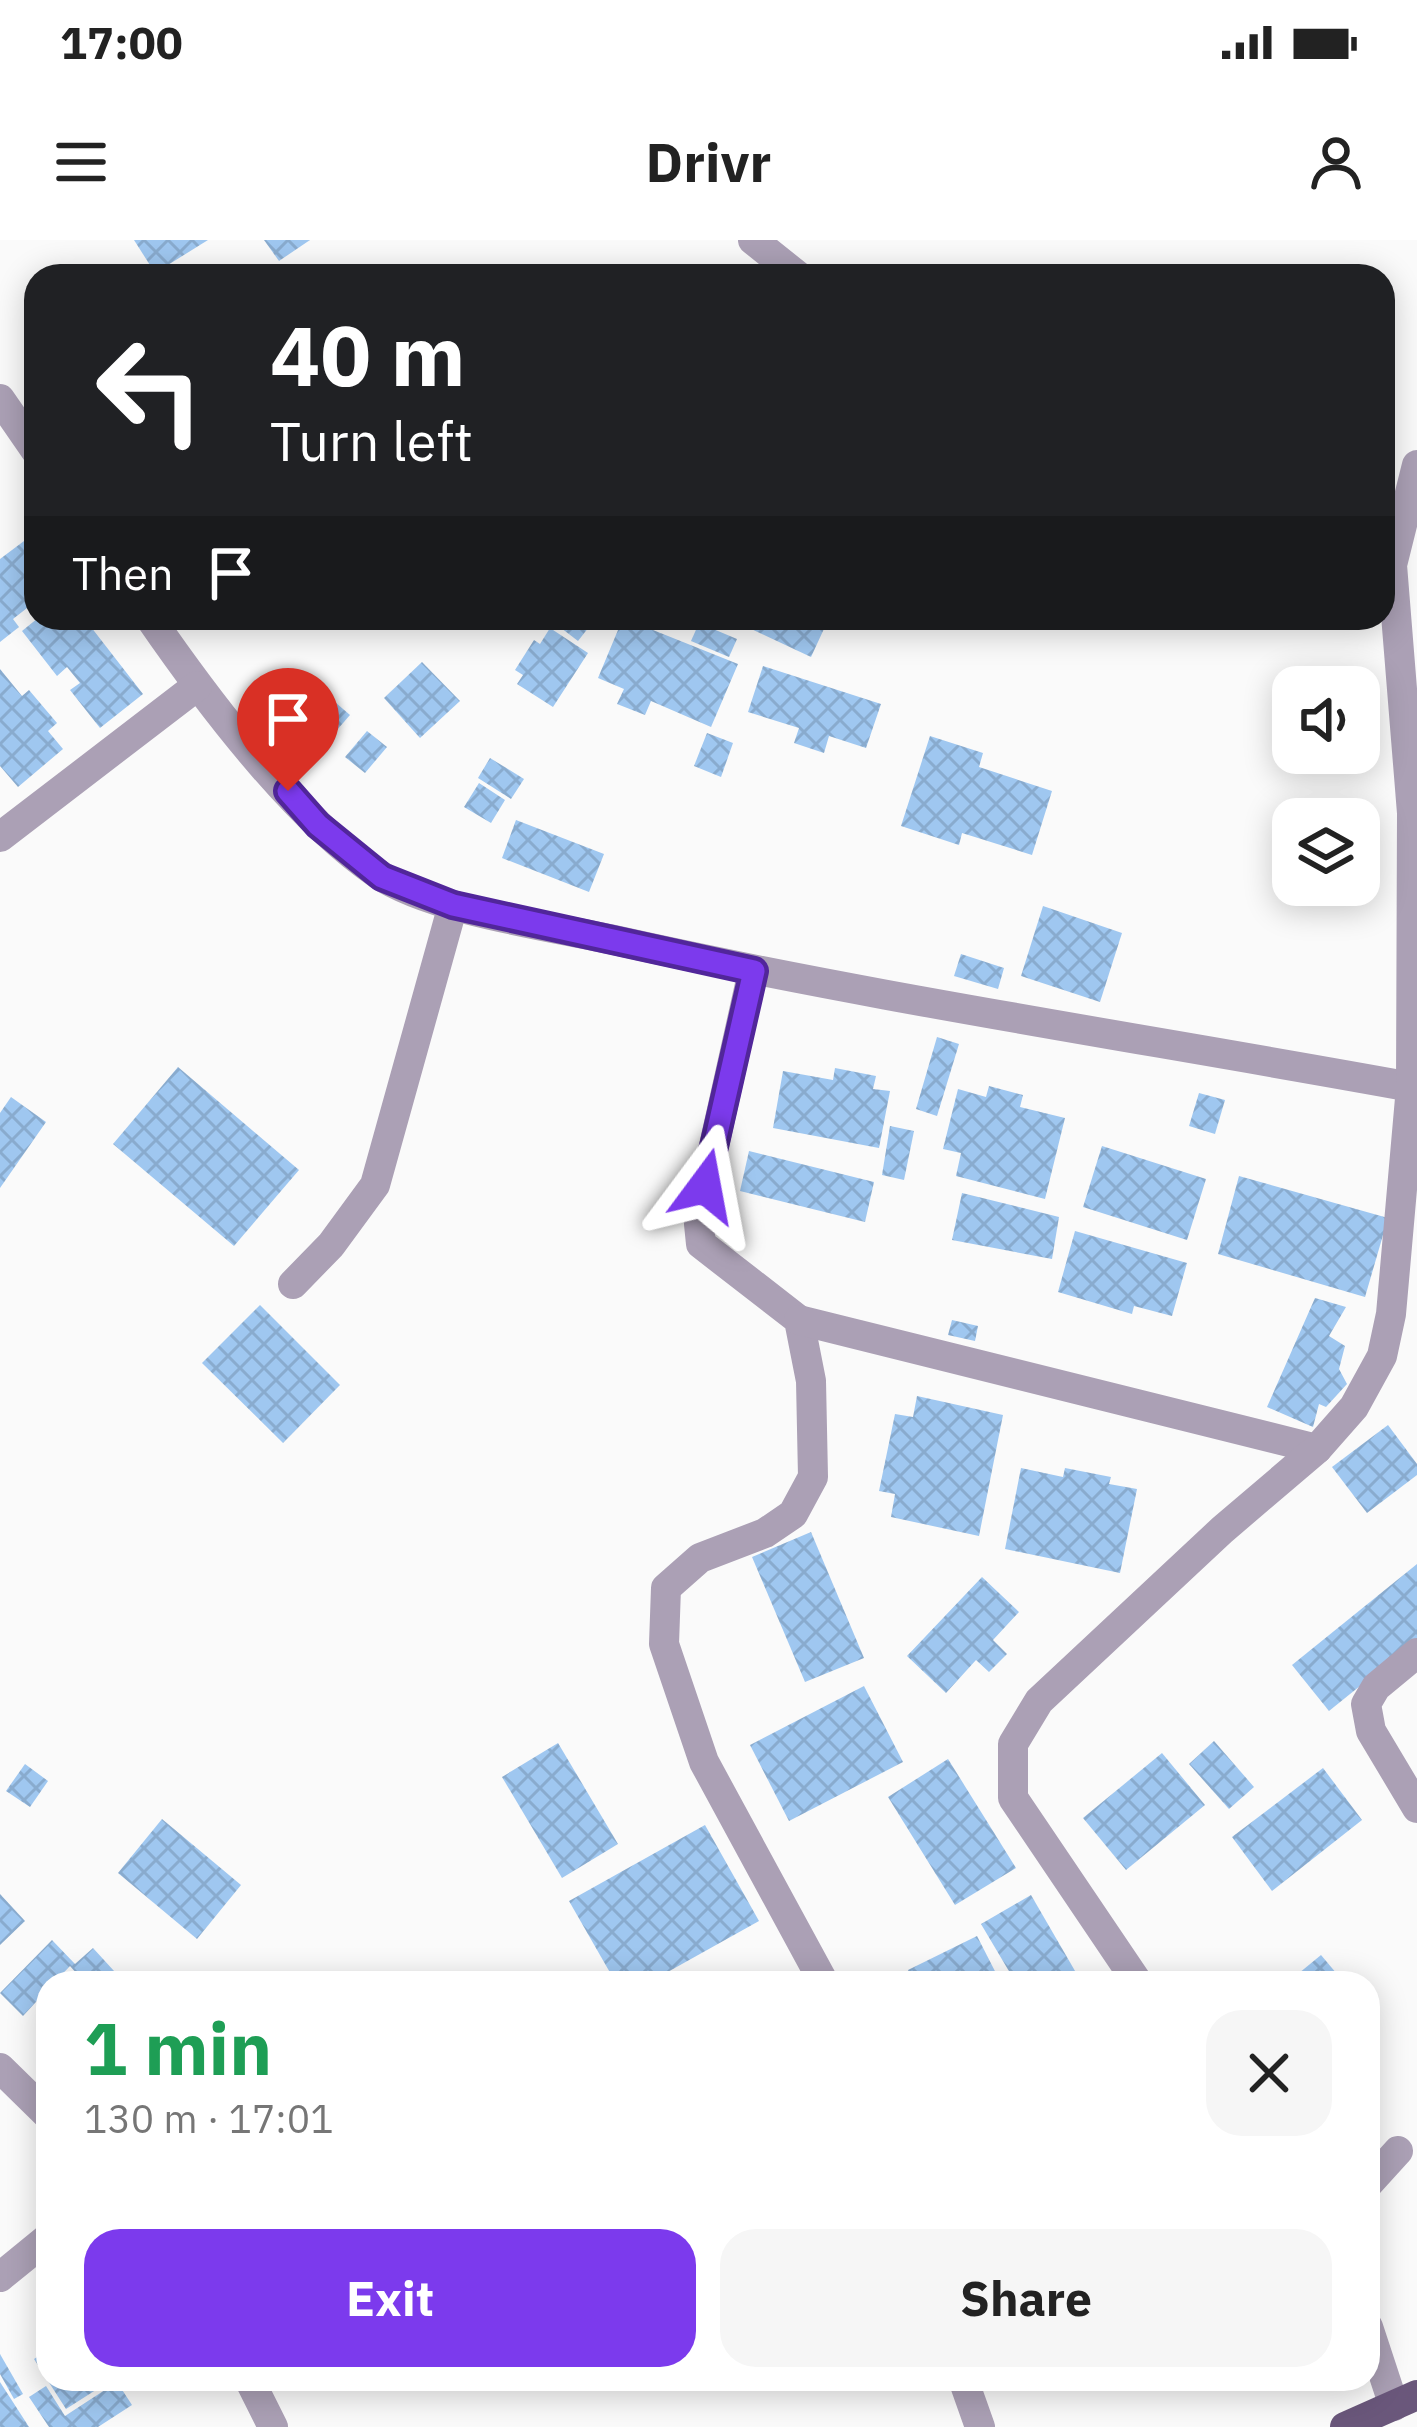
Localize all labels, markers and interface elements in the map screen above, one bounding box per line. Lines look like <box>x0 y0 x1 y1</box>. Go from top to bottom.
text: 17:00 <box>60 13 183 71</box>
text: Drivr <box>646 127 771 197</box>
icon: menu <box>48 129 114 195</box>
icon: person <box>1303 129 1369 195</box>
text: 40 m <box>270 300 466 409</box>
icon: left <box>72 312 228 468</box>
text: Turn left <box>270 406 473 476</box>
icon: arrive <box>198 540 264 606</box>
text: Then <box>72 544 174 602</box>
map controls <box>1272 666 1380 906</box>
button: sound <box>1272 666 1380 774</box>
pin <box>237 668 339 791</box>
icon: arrive <box>255 686 321 752</box>
button: layers <box>1272 798 1380 906</box>
position arrow <box>642 1123 768 1249</box>
text: 1 min <box>84 2001 272 2095</box>
button: close <box>1206 2010 1332 2136</box>
text: 130 m · 17:01 <box>84 2093 334 2144</box>
button: Exit <box>84 2229 696 2367</box>
button: Share <box>720 2229 1332 2367</box>

